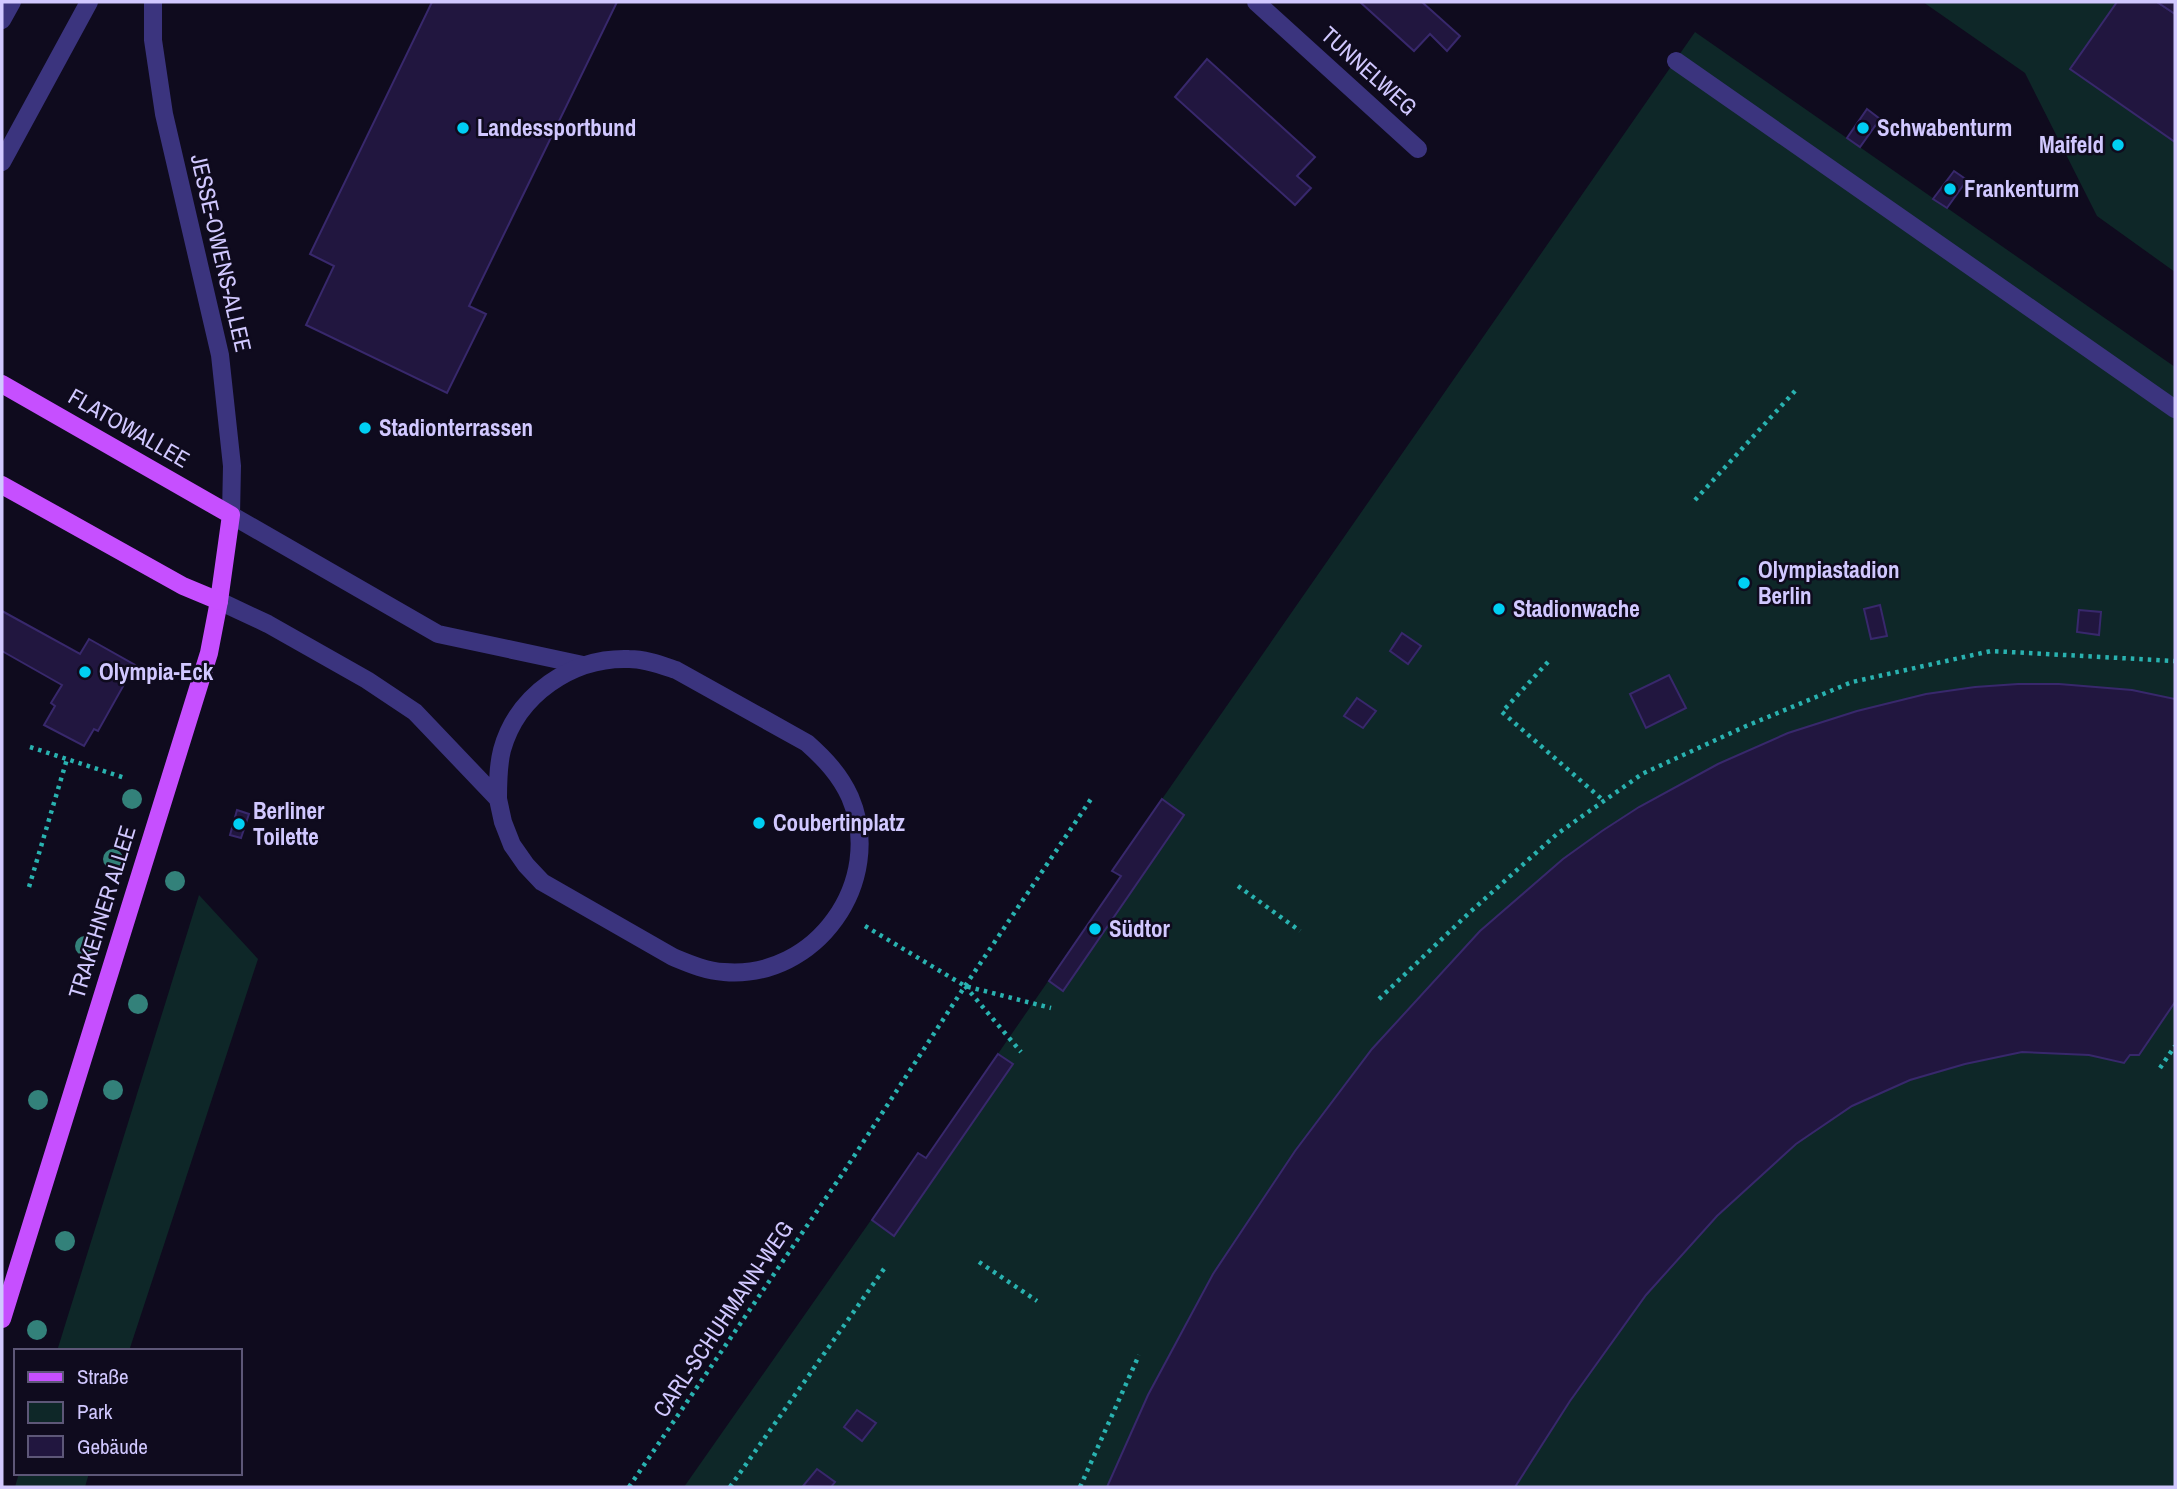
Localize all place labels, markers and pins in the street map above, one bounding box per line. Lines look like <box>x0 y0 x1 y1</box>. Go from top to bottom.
place label: Landessportbund <box>477 112 636 143</box>
place label: Schwabenturm <box>1877 112 2012 143</box>
marker: Landessportbund <box>455 120 471 136</box>
marker: Schwabenturm <box>1855 120 1871 136</box>
place label: Maifeld <box>2039 129 2104 160</box>
marker: Maifeld <box>2110 137 2126 153</box>
place label: Frankenturm <box>1964 173 2079 204</box>
marker: Frankenturm <box>1942 181 1958 197</box>
place label: Stadionterrassen <box>379 412 533 443</box>
marker: Stadionterrassen <box>357 420 373 436</box>
place label: Olympiastadion Berlin <box>1758 554 1900 611</box>
marker: Olympiastadion Berlin <box>1736 575 1752 591</box>
place label: Stadionwache <box>1513 593 1640 624</box>
marker: Stadionwache <box>1491 601 1507 617</box>
place label: Olympia-Eck <box>99 656 214 687</box>
marker: Olympia-Eck <box>77 664 93 680</box>
place label: Berliner Toilette <box>253 795 325 852</box>
place label: Coubertinplatz <box>773 807 906 838</box>
marker: Coubertinplatz <box>751 815 767 831</box>
marker: Berliner Toilette <box>231 816 247 832</box>
place label: Südtor <box>1109 913 1170 944</box>
marker: Südtor <box>1087 921 1103 937</box>

